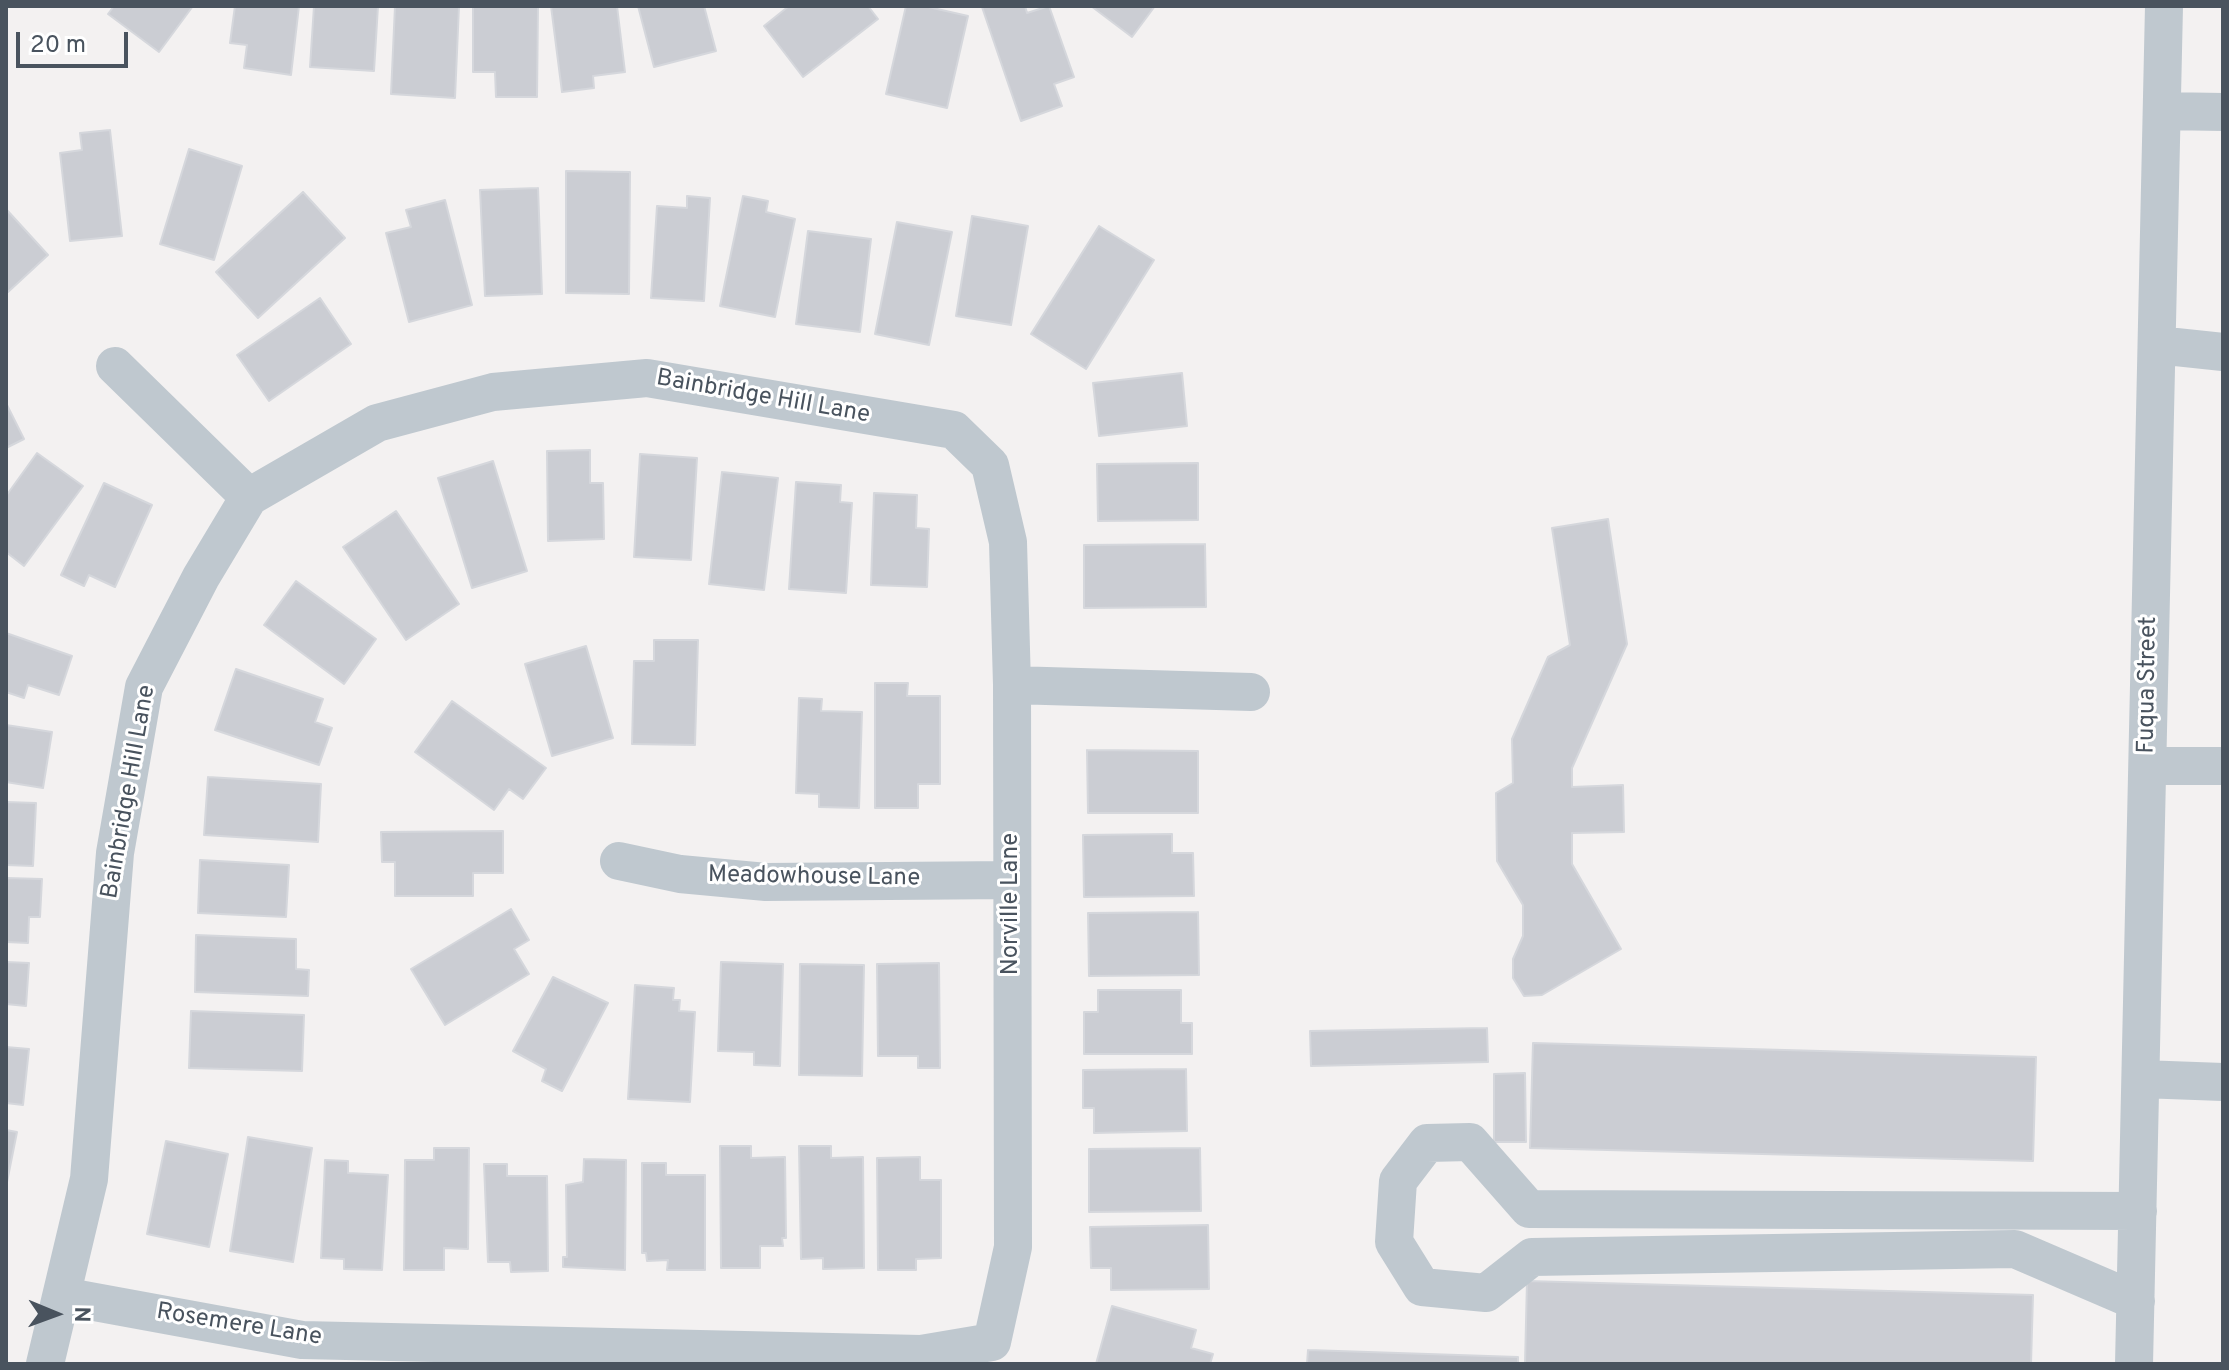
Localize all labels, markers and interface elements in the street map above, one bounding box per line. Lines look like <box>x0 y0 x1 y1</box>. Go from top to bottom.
scale bar <box>20 16 132 66</box>
text: 20 m <box>30 31 86 61</box>
street label: Bainbridge Hill Lane <box>654 365 872 431</box>
street label: Fuqua Street <box>2133 616 2165 754</box>
street label: Bainbridge Hill Lane <box>97 683 163 901</box>
street label: Norville Lane <box>998 833 1026 975</box>
street label: Meadowhouse Lane <box>708 862 920 894</box>
north arrow <box>16 1274 96 1354</box>
street label: Rosemere Lane <box>154 1299 324 1353</box>
text: N <box>67 1306 94 1323</box>

